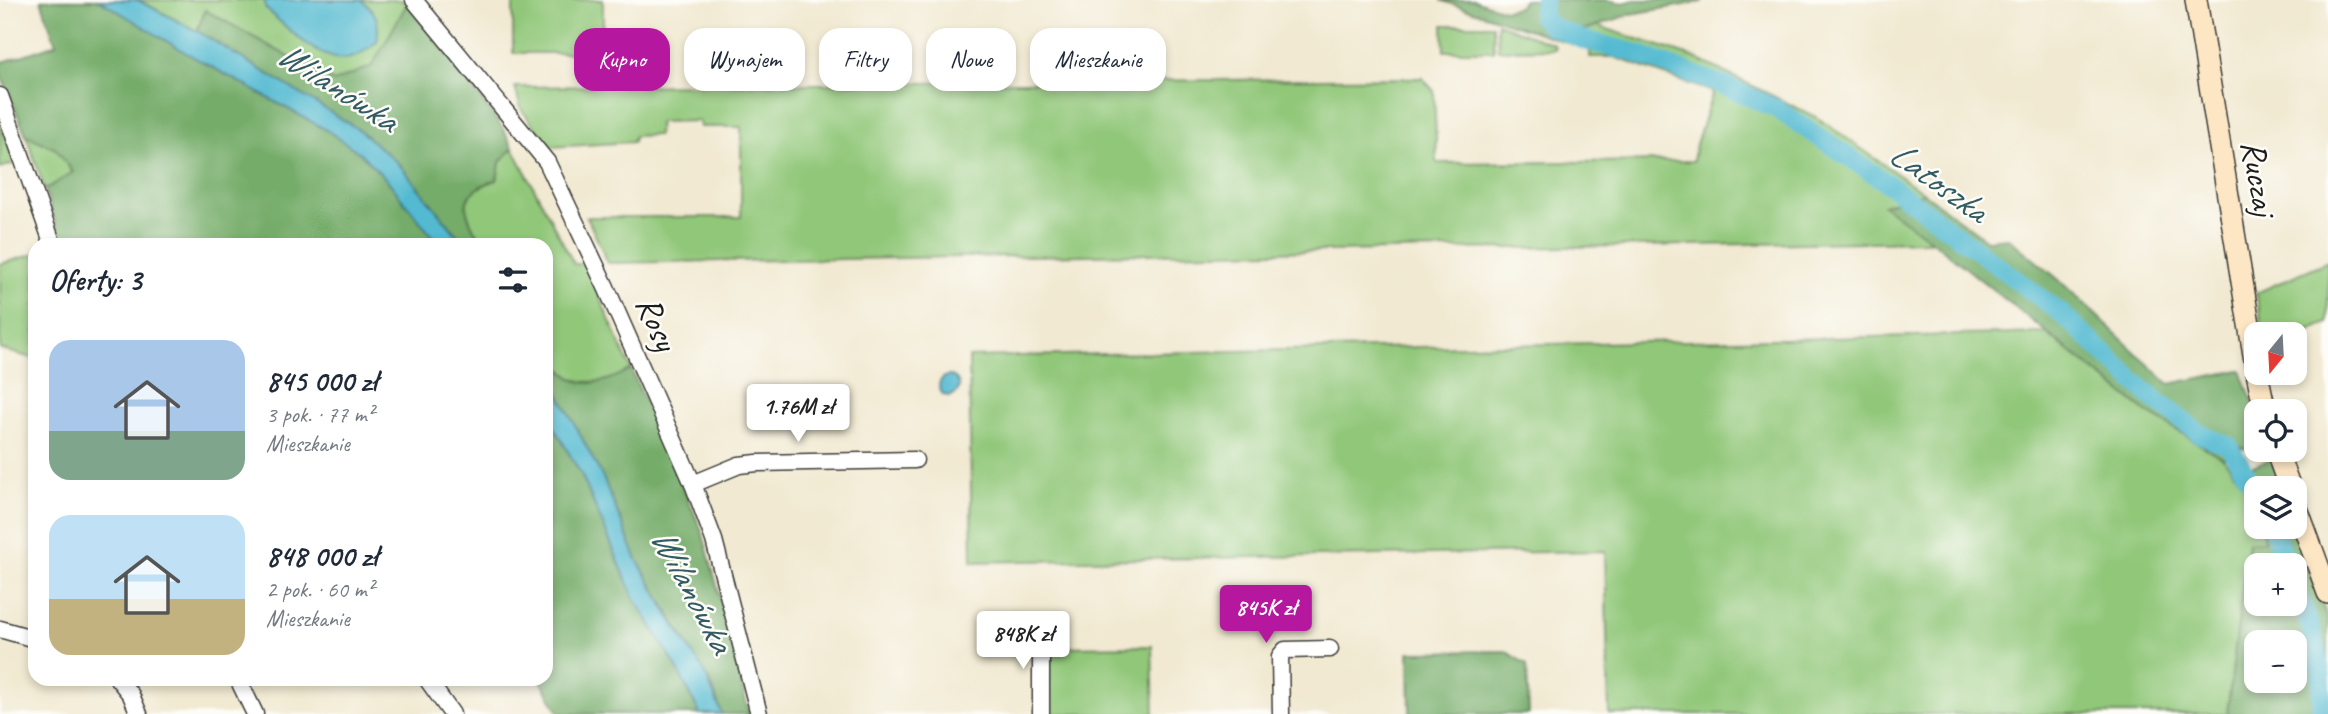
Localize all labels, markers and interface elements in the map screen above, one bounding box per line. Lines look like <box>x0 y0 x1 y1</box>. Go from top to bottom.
chip: Kupno <box>574 28 670 91</box>
chip: Wynajem <box>684 28 805 91</box>
chip: Filtry <box>819 28 912 91</box>
chip: Nowe <box>926 28 1016 91</box>
chip: Mieszkanie <box>1030 28 1166 91</box>
water label: Wilanówka <box>269 30 410 144</box>
water label: Latoszka <box>1881 130 2000 235</box>
street label: Ruczaj <box>2231 137 2288 223</box>
text: Oferty: 3 <box>49 261 141 299</box>
icon: filters <box>494 261 532 299</box>
street label: Rosy <box>626 289 689 359</box>
north arrow <box>2244 322 2306 385</box>
map controls <box>2244 322 2307 693</box>
text: 845 000 zł <box>266 362 377 400</box>
icon: home <box>105 368 189 452</box>
pin: 1.76M zł <box>726 384 870 444</box>
text: 1.76M zł <box>763 392 833 421</box>
button: locate <box>2244 399 2307 462</box>
text: 3 pok. · 77 m² <box>266 400 374 429</box>
text: Mieszkanie <box>266 429 350 458</box>
button: layers <box>2244 476 2307 539</box>
water label: Wilanówka <box>641 520 747 664</box>
text: 848 000 zł <box>266 537 378 575</box>
icon: home <box>105 543 189 627</box>
button: + <box>2244 553 2307 616</box>
text: 2 pok. · 60 m² <box>266 575 374 604</box>
pin: 845K zł <box>1201 586 1331 645</box>
text: 845K zł <box>1236 593 1296 622</box>
text: Mieszkanie <box>266 604 350 633</box>
pin: 848K zł <box>958 612 1088 671</box>
text: 848K zł <box>993 619 1053 648</box>
button: − <box>2244 630 2307 693</box>

